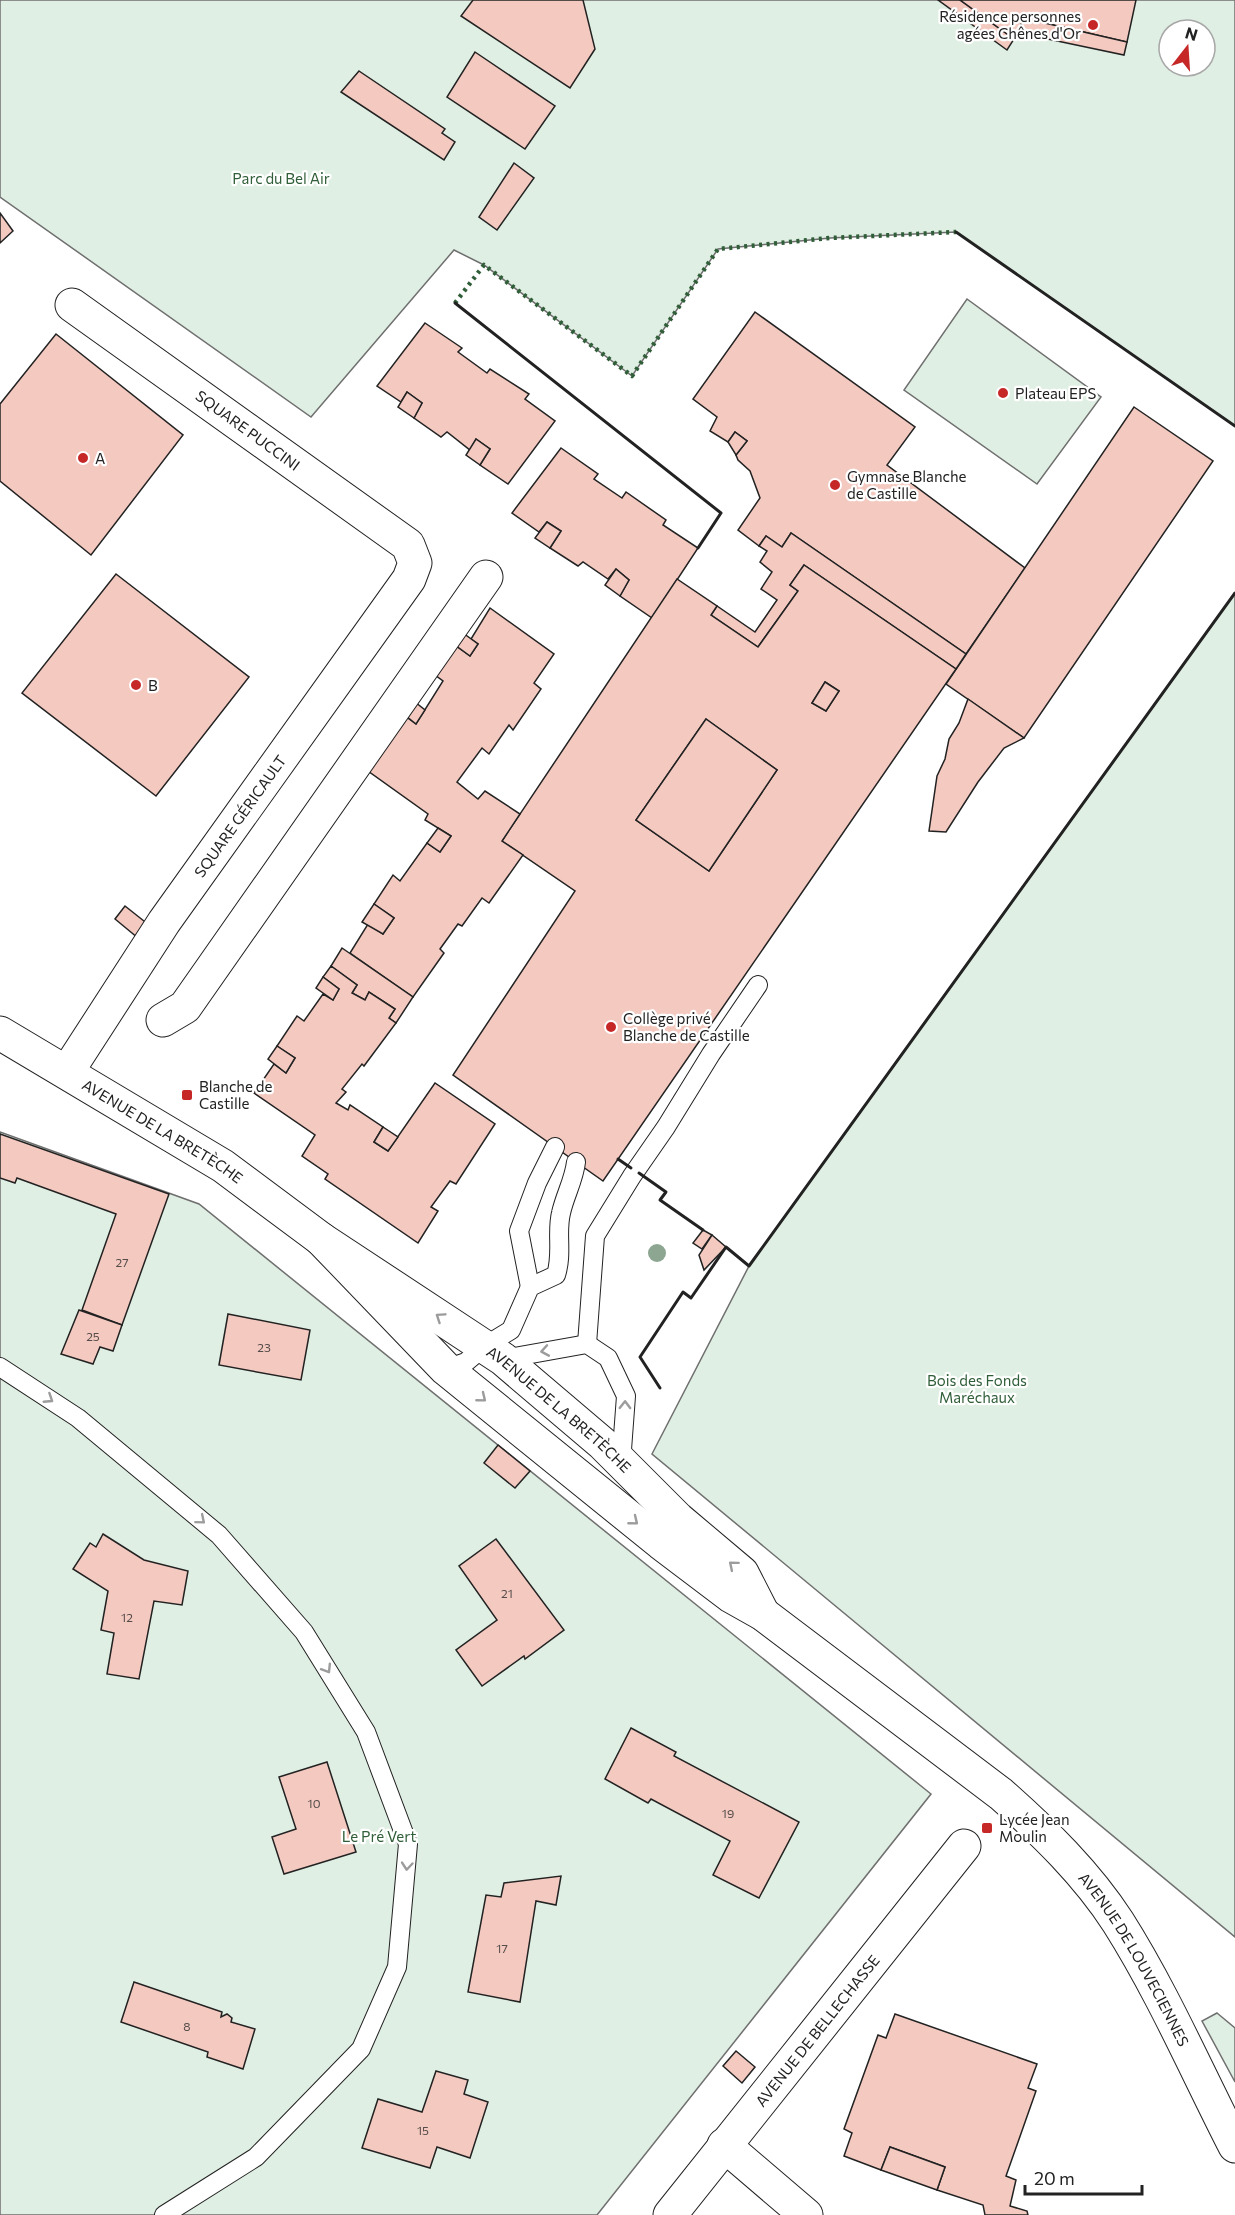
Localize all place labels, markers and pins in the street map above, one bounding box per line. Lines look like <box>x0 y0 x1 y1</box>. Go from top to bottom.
place label: Résidence personnes agées Chênes d'Or <box>939 7 1081 42</box>
marker: Résidence personnes agées Chênes d'Or <box>1086 18 1100 32</box>
place label: Plateau EPS <box>1015 384 1096 402</box>
marker: Plateau EPS <box>996 386 1010 400</box>
place label: A <box>95 449 105 467</box>
marker: A <box>76 451 90 465</box>
place label: Gymnase Blanche de Castille <box>847 467 966 502</box>
marker: Gymnase Blanche de Castille <box>828 478 842 492</box>
place label: B <box>148 676 158 694</box>
marker: B <box>129 678 143 692</box>
place label: Collège privé Blanche de Castille <box>623 1009 750 1044</box>
marker: Collège privé Blanche de Castille <box>604 1020 618 1034</box>
place label: Blanche de Castille <box>199 1077 272 1112</box>
marker: Blanche de Castille <box>180 1088 194 1102</box>
place label: Lycée Jean Moulin <box>999 1810 1070 1845</box>
marker: Lycée Jean Moulin <box>980 1821 994 1835</box>

